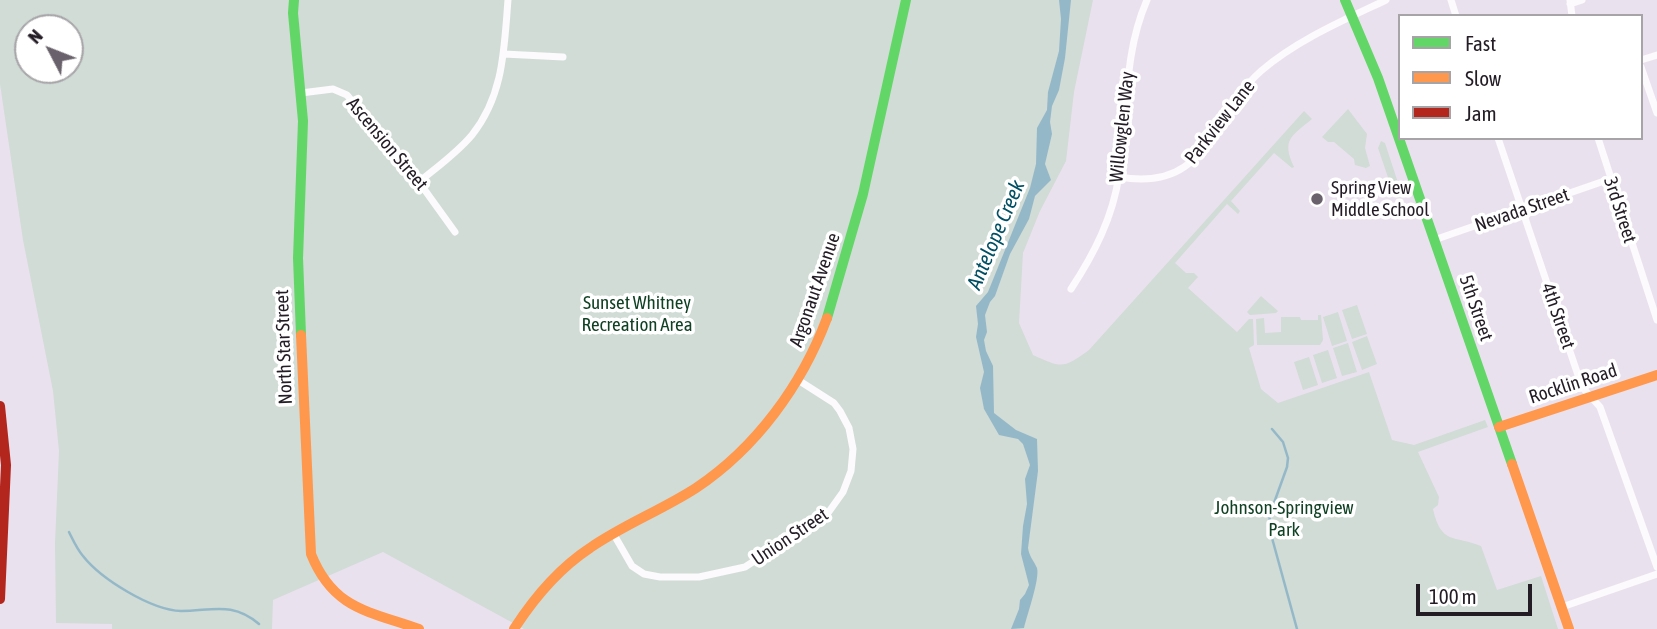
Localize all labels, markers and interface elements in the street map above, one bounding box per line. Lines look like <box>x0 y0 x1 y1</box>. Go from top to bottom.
north arrow <box>14 14 84 84</box>
legend <box>1398 14 1643 140</box>
text: N <box>23 25 47 48</box>
text: Fast <box>1465 31 1496 55</box>
text: Slow <box>1465 66 1501 90</box>
street label: Willowglen Way <box>1105 70 1139 184</box>
street label: Parkview Lane <box>1180 75 1260 169</box>
street label: Ascension Street <box>341 93 433 195</box>
text: Jam <box>1465 101 1497 125</box>
street label: 3rd Street <box>1599 174 1641 246</box>
water label: Antelope Creek <box>962 177 1030 293</box>
place label: Spring View Middle School <box>1331 177 1429 221</box>
street label: Nevada Street <box>1472 183 1572 237</box>
marker: Spring View Middle School <box>1309 191 1325 207</box>
street label: Argonaut Avenue <box>785 230 845 350</box>
street label: 5th Street <box>1454 272 1498 344</box>
street label: 4th Street <box>1536 280 1580 352</box>
street label: North Star Street <box>271 289 297 405</box>
park label: Sunset Whitney Recreation Area <box>581 292 693 336</box>
street label: Rocklin Road <box>1526 359 1620 409</box>
park label: Johnson-Springview Park <box>1214 497 1354 541</box>
street label: Union Street <box>747 503 833 571</box>
scale bar <box>1419 570 1534 614</box>
text: 100 m <box>1429 584 1477 608</box>

